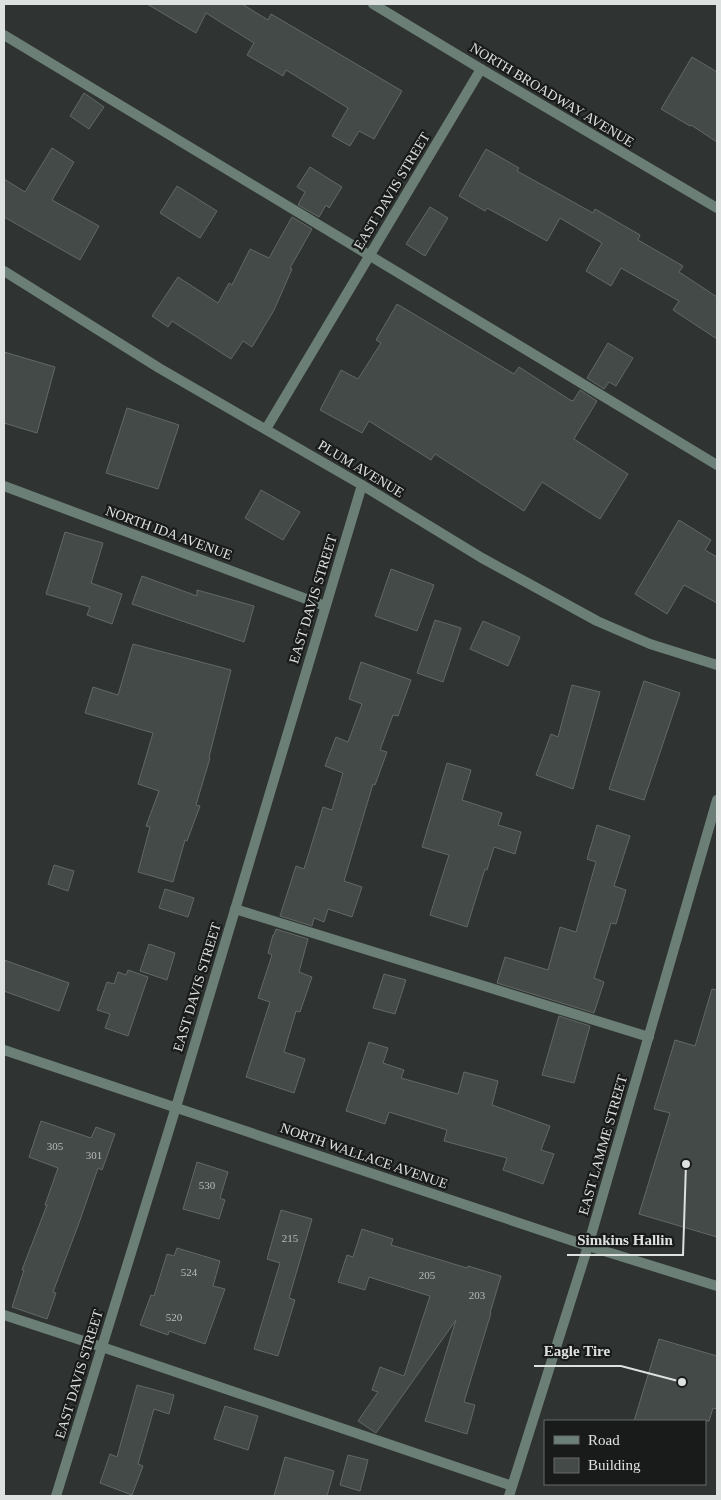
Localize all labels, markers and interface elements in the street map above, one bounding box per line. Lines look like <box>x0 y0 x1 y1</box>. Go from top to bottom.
street label: NORTH BROADWAY AVENUE <box>467 40 637 150</box>
street label: EAST DAVIS STREET <box>351 129 433 252</box>
street label: PLUM AVENUE <box>315 437 407 501</box>
street label: NORTH IDA AVENUE <box>104 503 234 563</box>
street label: EAST DAVIS STREET <box>286 532 340 665</box>
street label: EAST DAVIS STREET <box>170 920 224 1053</box>
street label: EAST LAMME STREET <box>576 1073 630 1217</box>
street label: NORTH WALLACE AVENUE <box>278 1120 450 1192</box>
house number: 305 <box>47 1140 64 1152</box>
house number: 301 <box>86 1149 102 1161</box>
house number: 530 <box>199 1179 216 1191</box>
callout: Simkins Hallin <box>567 1225 683 1255</box>
house number: 215 <box>282 1232 299 1244</box>
text: Simkins Hallin <box>577 1232 673 1248</box>
house number: 524 <box>181 1266 198 1278</box>
house number: 205 <box>419 1269 436 1281</box>
house number: 203 <box>469 1289 486 1301</box>
street label: EAST DAVIS STREET <box>52 1307 106 1440</box>
house number: 520 <box>166 1311 183 1323</box>
callout: Eagle Tire <box>534 1336 621 1366</box>
text: Eagle Tire <box>544 1343 610 1359</box>
legend <box>544 1420 706 1485</box>
text: Road <box>588 1432 620 1448</box>
text: Building <box>588 1457 641 1473</box>

